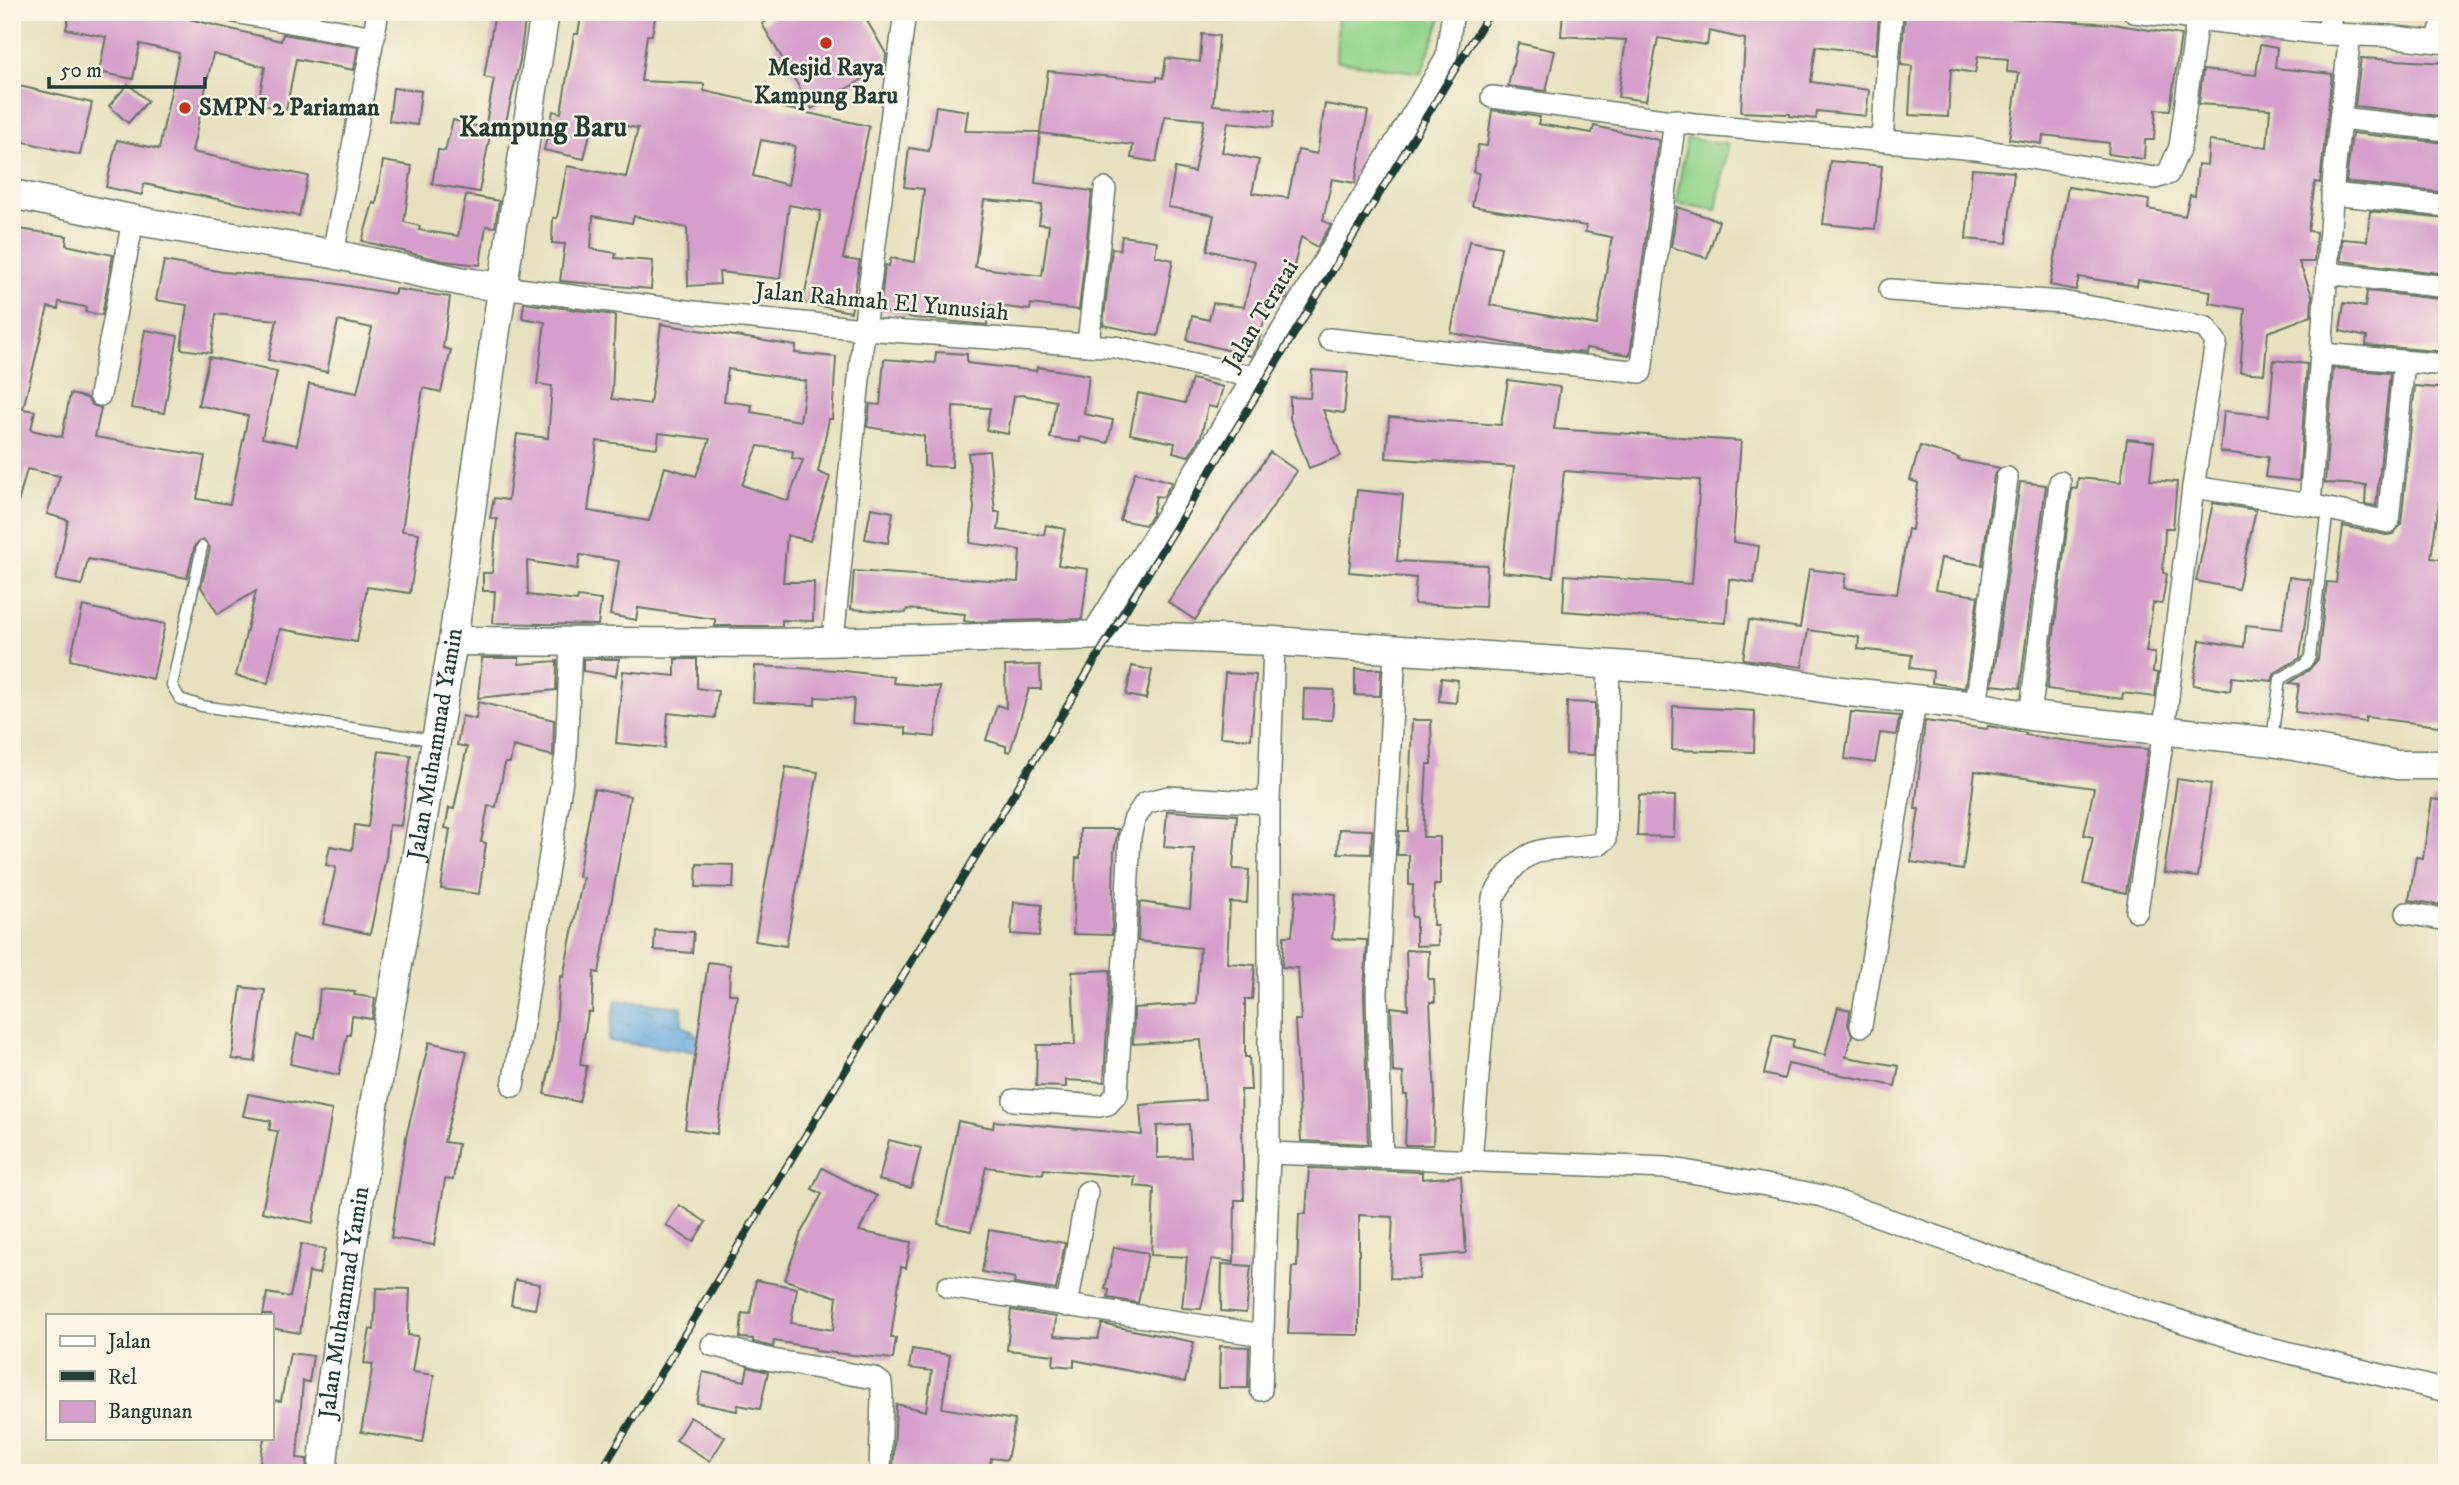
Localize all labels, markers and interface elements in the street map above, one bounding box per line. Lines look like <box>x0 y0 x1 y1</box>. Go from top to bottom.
marker: Mesjid Raya Kampung Baru <box>818 35 834 51</box>
scale bar <box>49 46 205 90</box>
place label: Mesjid Raya Kampung Baru <box>754 53 898 111</box>
text: 50 m <box>60 58 102 84</box>
place label: SMPN 2 Pariaman <box>199 93 380 123</box>
marker: SMPN 2 Pariaman <box>177 100 193 116</box>
district label: Kampung Baru <box>459 110 627 145</box>
street label: Jalan Teratai <box>1215 254 1306 377</box>
street label: Jalan Rahmah El Yunusiah <box>752 276 1011 328</box>
street label: Jalan Muhammad Yamin <box>401 626 470 864</box>
street label: Jalan Muhammad Yamin <box>313 1184 376 1422</box>
legend <box>46 1314 273 1440</box>
text: Jalan <box>106 1329 151 1355</box>
text: Rel <box>108 1365 138 1391</box>
text: Bangunan <box>108 1399 192 1425</box>

